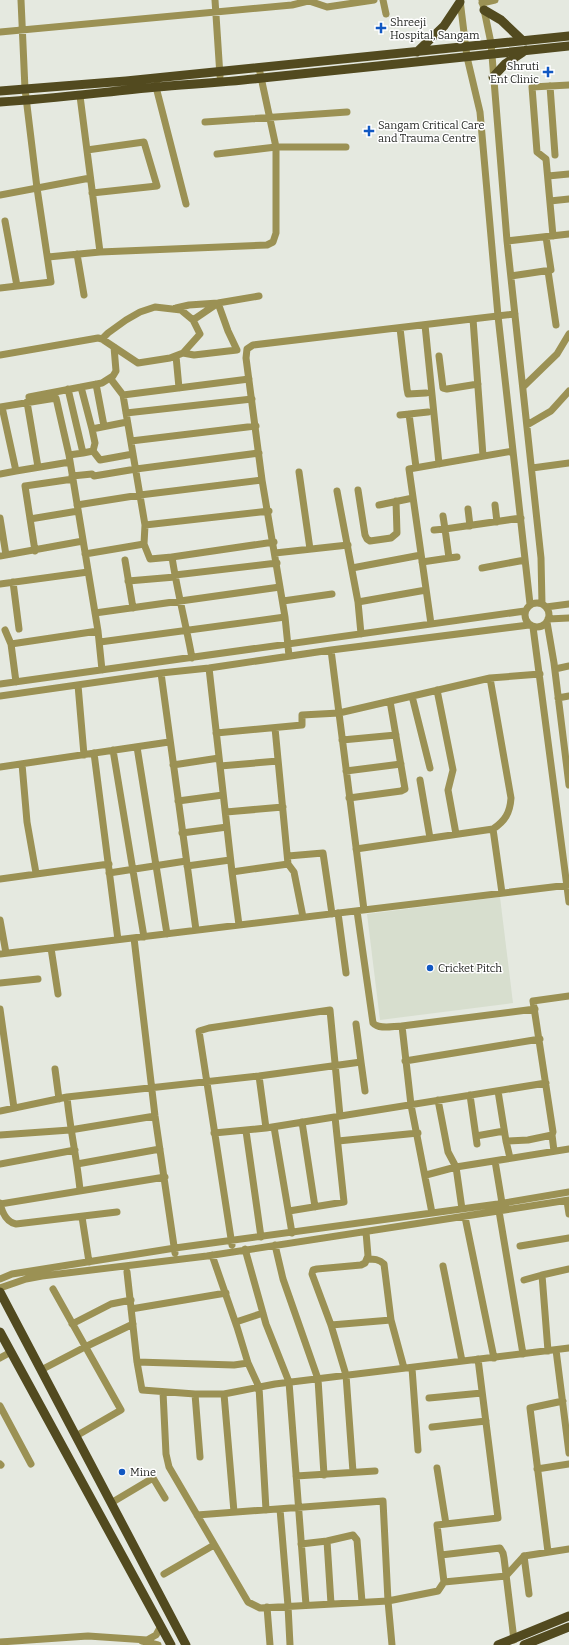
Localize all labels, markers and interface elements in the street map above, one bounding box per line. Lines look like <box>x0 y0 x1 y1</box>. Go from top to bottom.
place label: Shreeji Hospital, Sangam <box>390 16 480 42</box>
marker: Shreeji Hospital, Sangam <box>375 22 387 34</box>
place label: Shruti Ent Clinic <box>490 60 540 86</box>
marker: Shruti Ent Clinic <box>542 66 554 78</box>
place label: Sangam Critical Care and Trauma Centre <box>378 119 484 145</box>
marker: Sangam Critical Care and Trauma Centre <box>363 125 375 137</box>
place label: Cricket Pitch <box>438 962 502 975</box>
marker: Cricket Pitch <box>425 963 435 973</box>
place label: Mine <box>130 1466 156 1479</box>
marker: Mine <box>117 1467 127 1477</box>

